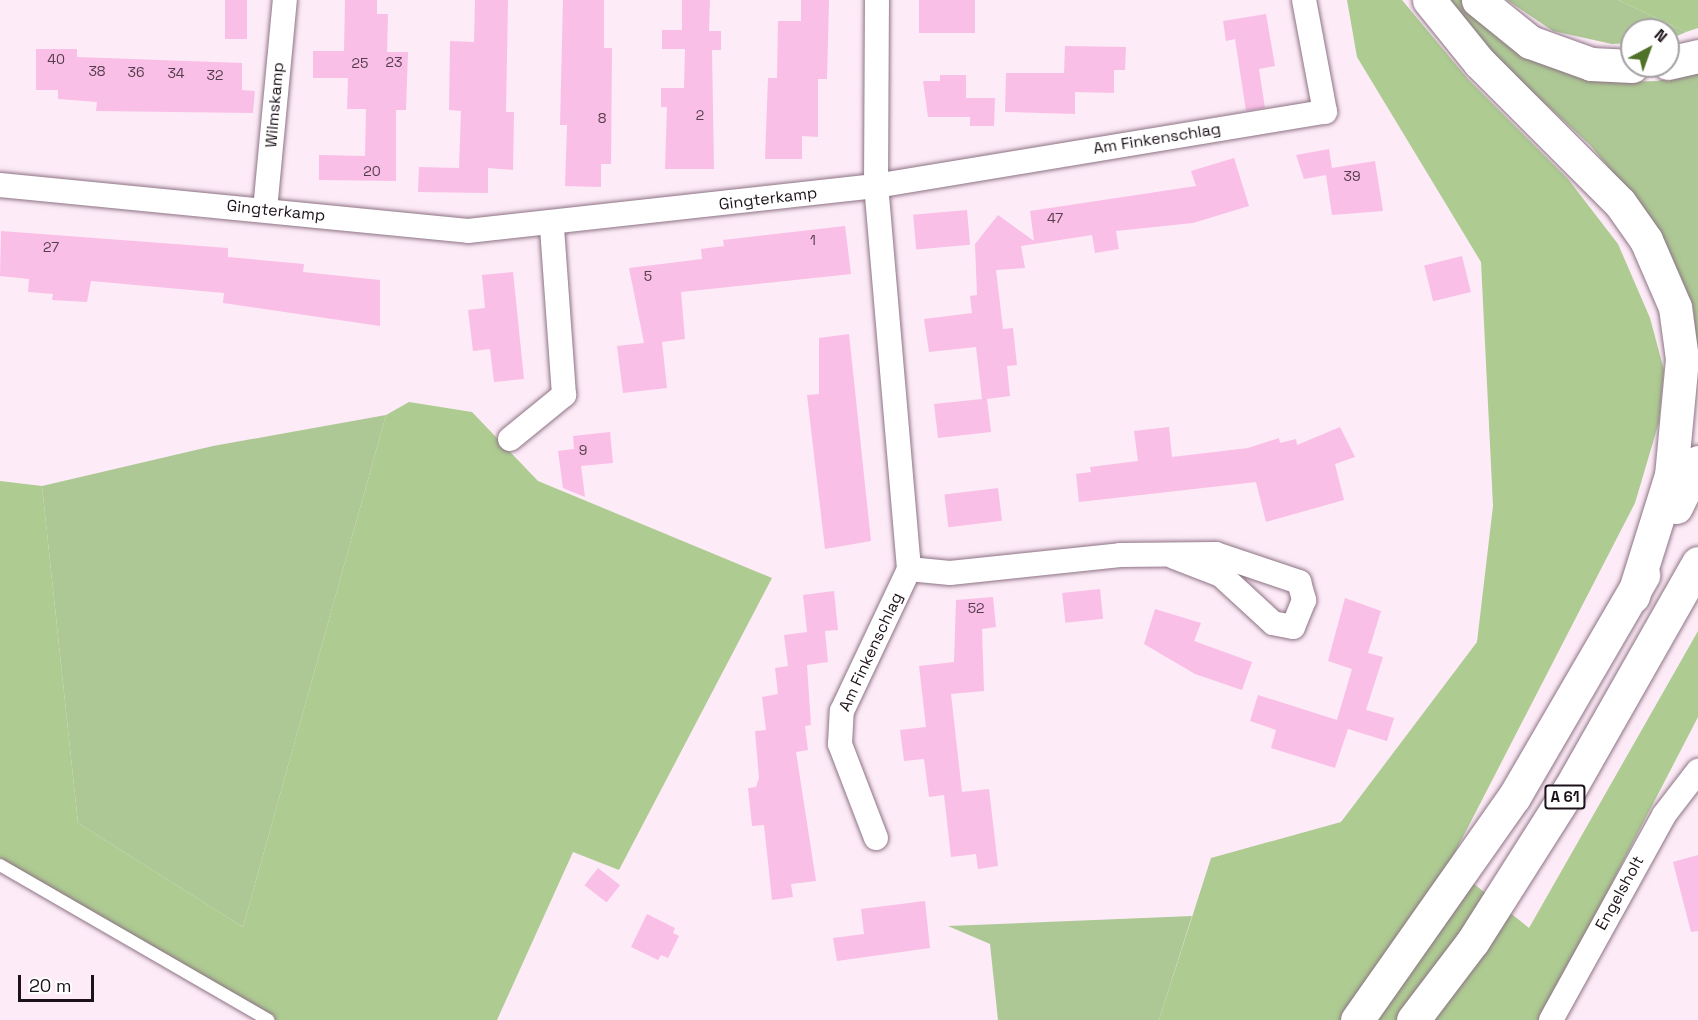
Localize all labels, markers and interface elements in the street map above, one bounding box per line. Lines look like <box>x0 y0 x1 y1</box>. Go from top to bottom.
north arrow <box>1620 18 1680 78</box>
text: N <box>1650 24 1672 47</box>
house number: 40 <box>47 51 65 67</box>
house number: 23 <box>386 54 402 70</box>
house number: 25 <box>352 55 368 71</box>
street label: Wilmskamp <box>262 61 288 149</box>
house number: 38 <box>88 63 106 79</box>
house number: 36 <box>127 64 145 80</box>
house number: 34 <box>167 65 185 81</box>
house number: 32 <box>207 67 223 83</box>
house number: 2 <box>696 107 704 123</box>
house number: 8 <box>598 110 606 126</box>
street label: Am Finkenschlag <box>1092 119 1222 159</box>
house number: 20 <box>363 163 381 179</box>
house number: 39 <box>1343 168 1361 184</box>
street label: Gingterkamp <box>718 183 818 215</box>
street label: Gingterkamp <box>226 196 326 226</box>
house number: 47 <box>1047 210 1063 226</box>
house number: 1 <box>810 232 816 248</box>
house number: 27 <box>43 239 59 255</box>
house number: 5 <box>644 268 652 284</box>
house number: 9 <box>579 442 587 458</box>
street label: Am Finkenschlag <box>835 590 907 714</box>
house number: 52 <box>968 600 984 616</box>
road number: A 61 <box>1544 785 1586 809</box>
street label: Engelsholt <box>1592 853 1648 933</box>
scale bar <box>21 963 98 1001</box>
text: 20 m <box>29 974 72 997</box>

